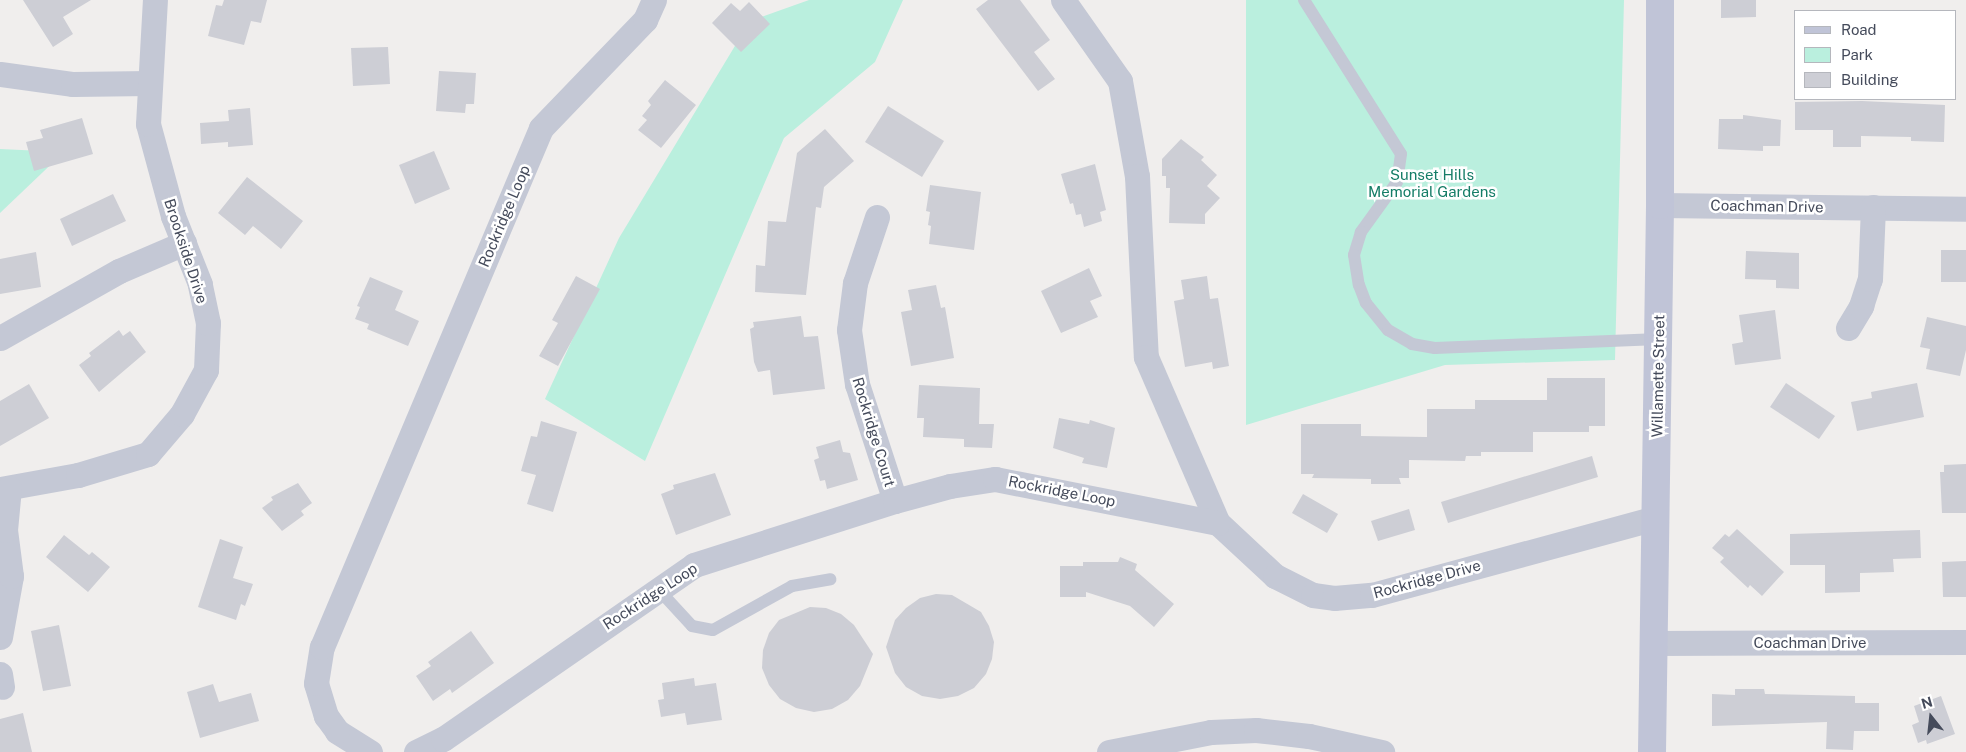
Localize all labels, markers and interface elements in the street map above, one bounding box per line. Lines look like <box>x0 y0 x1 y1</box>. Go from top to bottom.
legend <box>1794 10 1956 100</box>
text: Road <box>1841 21 1877 38</box>
text: Park <box>1841 46 1873 63</box>
text: Building <box>1841 71 1899 88</box>
street label: Rockridge Loop <box>474 162 534 270</box>
park label: Sunset Hills Memorial Gardens <box>1368 165 1496 200</box>
street label: Brookside Drive <box>161 196 211 306</box>
street label: Coachman Drive <box>1710 196 1824 216</box>
street label: Willamette Street <box>1648 314 1668 438</box>
street label: Rockridge Court <box>849 375 899 489</box>
street label: Rockridge Loop <box>1007 472 1117 510</box>
street label: Rockridge Drive <box>1371 556 1483 602</box>
street label: Rockridge Loop <box>599 559 701 633</box>
street label: Coachman Drive <box>1753 634 1867 652</box>
north arrow <box>1906 692 1956 742</box>
text: N <box>1919 693 1934 712</box>

